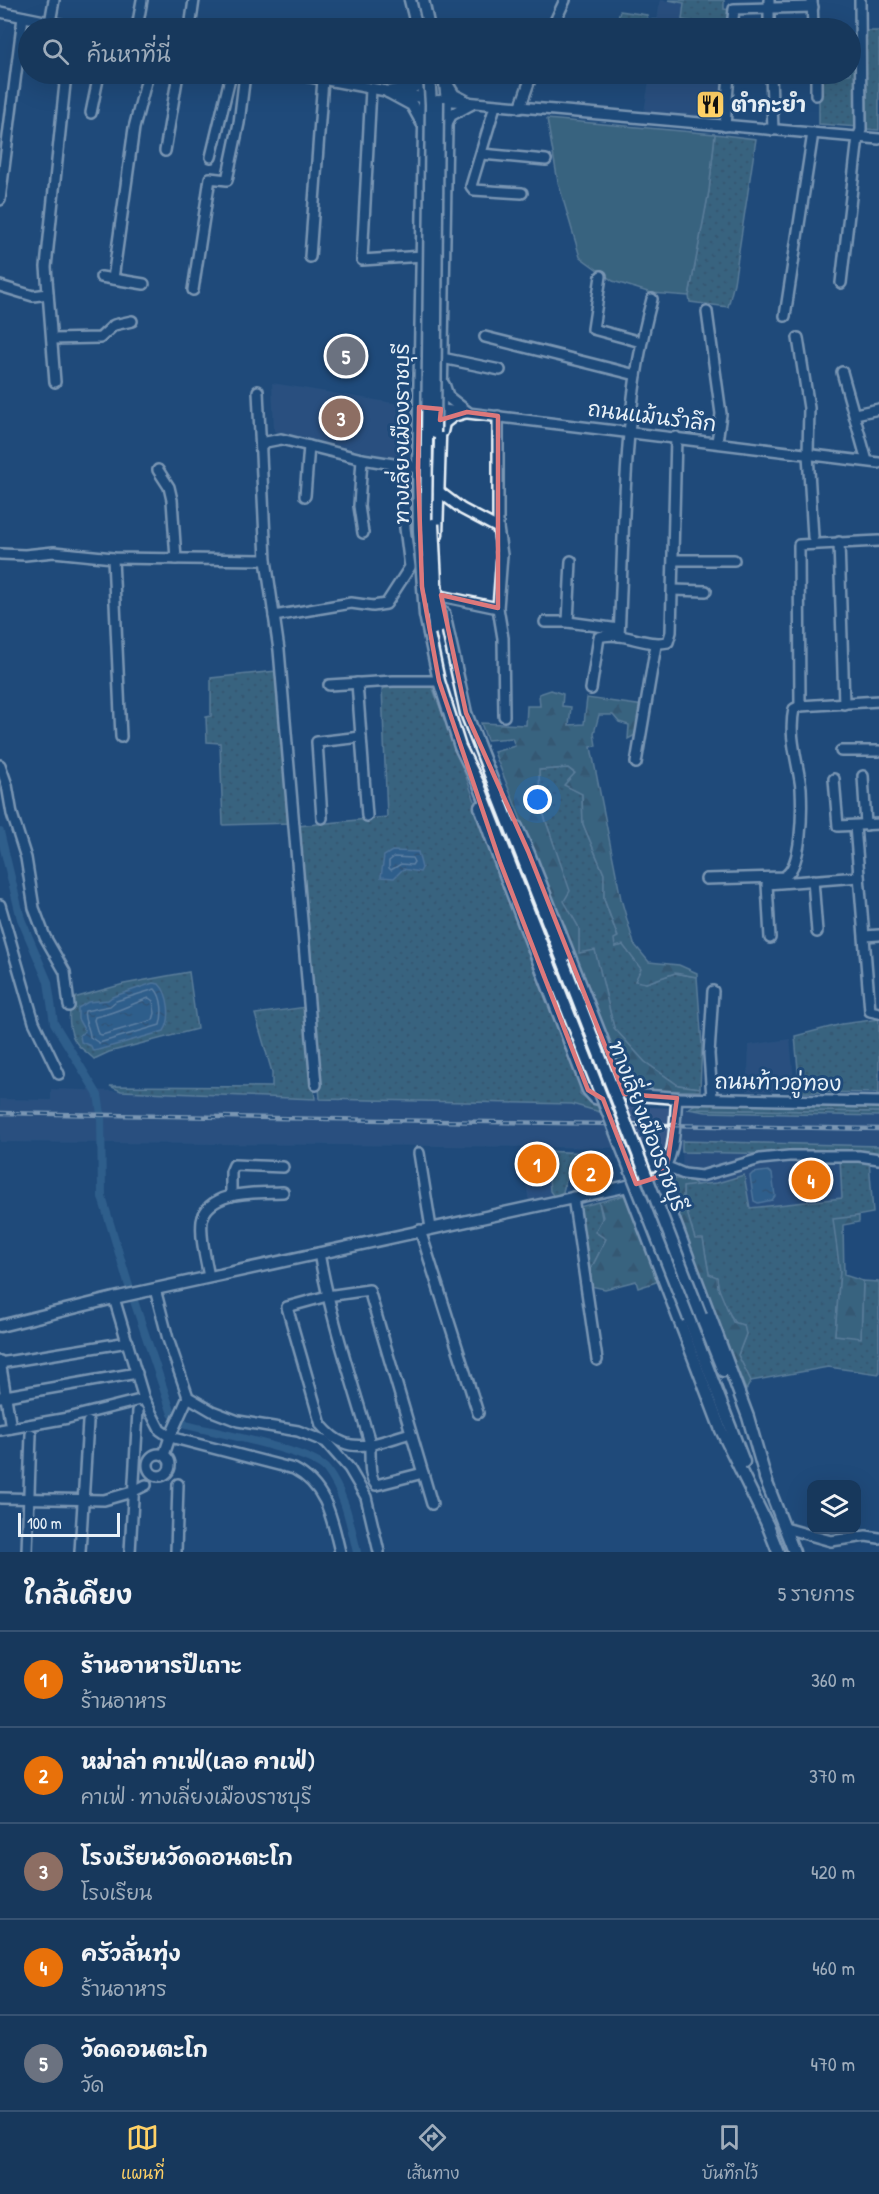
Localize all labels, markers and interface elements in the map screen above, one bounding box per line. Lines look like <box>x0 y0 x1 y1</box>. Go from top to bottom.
search box <box>18 18 861 84</box>
icon: search <box>39 35 72 68</box>
text: ค้นหาที่นี่ <box>87 39 171 69</box>
restaurant icon: ตำกะยำ <box>694 88 726 120</box>
place label: ตำกะยำ <box>731 90 806 119</box>
pin: 5 <box>326 334 366 378</box>
street label: ทางเลี่ยงเมืองราชบุรี <box>384 344 418 524</box>
street label: ถนนแม้นรำลึก <box>586 394 718 438</box>
pin: 3 <box>322 396 360 440</box>
your location <box>523 785 552 814</box>
street label: ทางเลี่ยงเมืองราชบุรี <box>600 1035 697 1216</box>
street label: ถนนท้าวอู่ทอง <box>714 1066 842 1100</box>
pin: 1 <box>518 1142 556 1186</box>
pin: 2 <box>572 1150 610 1196</box>
pin: 4 <box>792 1158 830 1202</box>
map controls <box>807 1480 861 1534</box>
button: layers <box>807 1480 861 1534</box>
scale bar <box>18 1510 120 1538</box>
text: 100 m <box>27 1512 62 1534</box>
text: ใกล้เคียง <box>24 1577 132 1612</box>
text: 5 รายการ <box>778 1580 855 1607</box>
text: ร้านอาหารปีเถาะ <box>81 1650 242 1680</box>
text: 1 <box>40 1666 47 1693</box>
text: 360 m <box>811 1666 855 1693</box>
text: ร้านอาหาร <box>81 1687 167 1714</box>
text: หม่าล่า คาเฟ่(เลอ คาเฟ่) <box>81 1746 315 1776</box>
text: 2 <box>39 1762 48 1789</box>
text: 370 m <box>809 1762 855 1789</box>
text: คาเฟ่ · ทางเลี่ยงเมืองราชบุรี <box>81 1783 311 1810</box>
text: โรงเรียนวัดดอนตะโก <box>81 1842 293 1872</box>
text: 3 <box>39 1858 48 1885</box>
text: 420 m <box>811 1858 855 1885</box>
text: โรงเรียน <box>81 1879 152 1906</box>
text: ครัวลั่นทุ่ง <box>81 1938 181 1968</box>
text: 4 <box>40 1954 47 1981</box>
text: 460 m <box>812 1954 855 1981</box>
text: ร้านอาหาร <box>81 1975 167 2002</box>
text: วัดดอนตะโก <box>81 2034 208 2064</box>
text: 5 <box>39 2050 48 2077</box>
text: 470 m <box>810 2050 855 2077</box>
text: วัด <box>81 2071 104 2098</box>
tab: แผนที่ <box>121 2121 164 2185</box>
tab: เส้นทาง <box>406 2121 459 2185</box>
tab: บันทึกไว้ <box>702 2121 758 2185</box>

